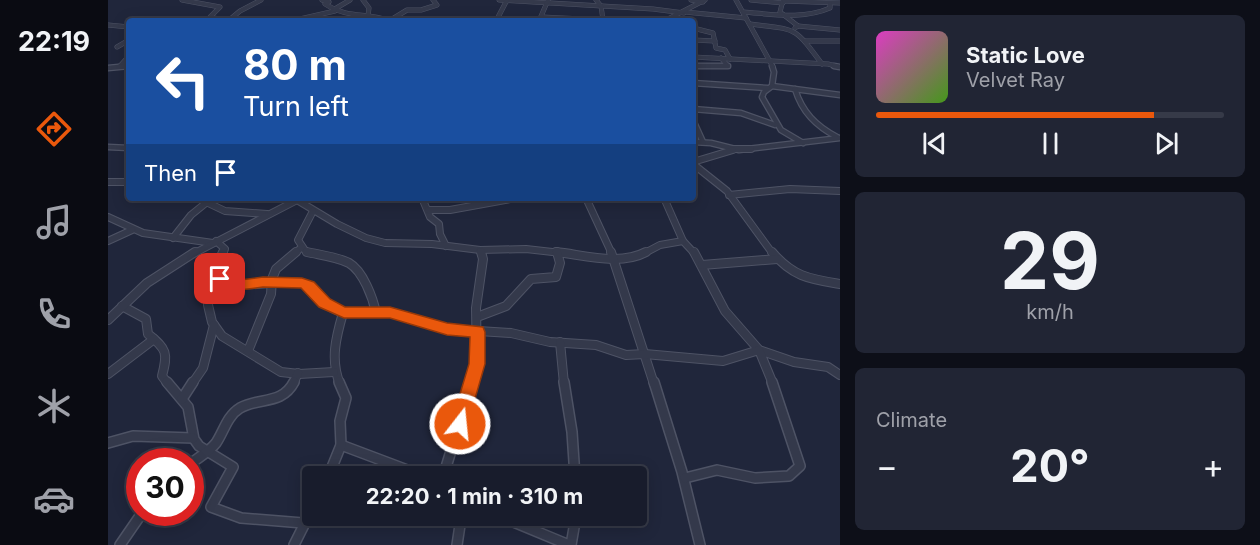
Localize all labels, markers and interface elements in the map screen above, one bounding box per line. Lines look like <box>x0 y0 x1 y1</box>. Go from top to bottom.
text: 22:19 <box>18 25 90 58</box>
text: 80 m <box>243 39 347 90</box>
icon: left <box>144 42 222 120</box>
text: Static Love <box>966 42 1085 68</box>
text: Velvet Ray <box>966 68 1065 92</box>
text: Turn left <box>243 90 349 123</box>
icon: directions <box>33 108 75 150</box>
icon: previous <box>918 127 951 160</box>
icon: pause <box>1034 127 1067 160</box>
icon: next <box>1150 127 1183 160</box>
icon: arrive <box>209 156 242 189</box>
text: Then <box>144 160 197 186</box>
icon: music <box>33 201 75 243</box>
text: 29 <box>1000 213 1100 308</box>
pin <box>194 253 245 304</box>
icon: arrive <box>203 262 236 295</box>
icon: phone <box>33 293 75 335</box>
text: km/h <box>1026 300 1074 324</box>
icon: climate <box>33 385 75 427</box>
position arrow <box>428 392 492 456</box>
text: Climate <box>876 408 947 432</box>
text: 20° <box>1010 438 1090 493</box>
text: − <box>876 446 898 486</box>
text: + <box>1202 446 1224 486</box>
speed limit sign: 30 <box>126 448 204 526</box>
icon: car <box>33 478 75 520</box>
text: 22:20 · 1 min · 310 m <box>366 483 583 509</box>

